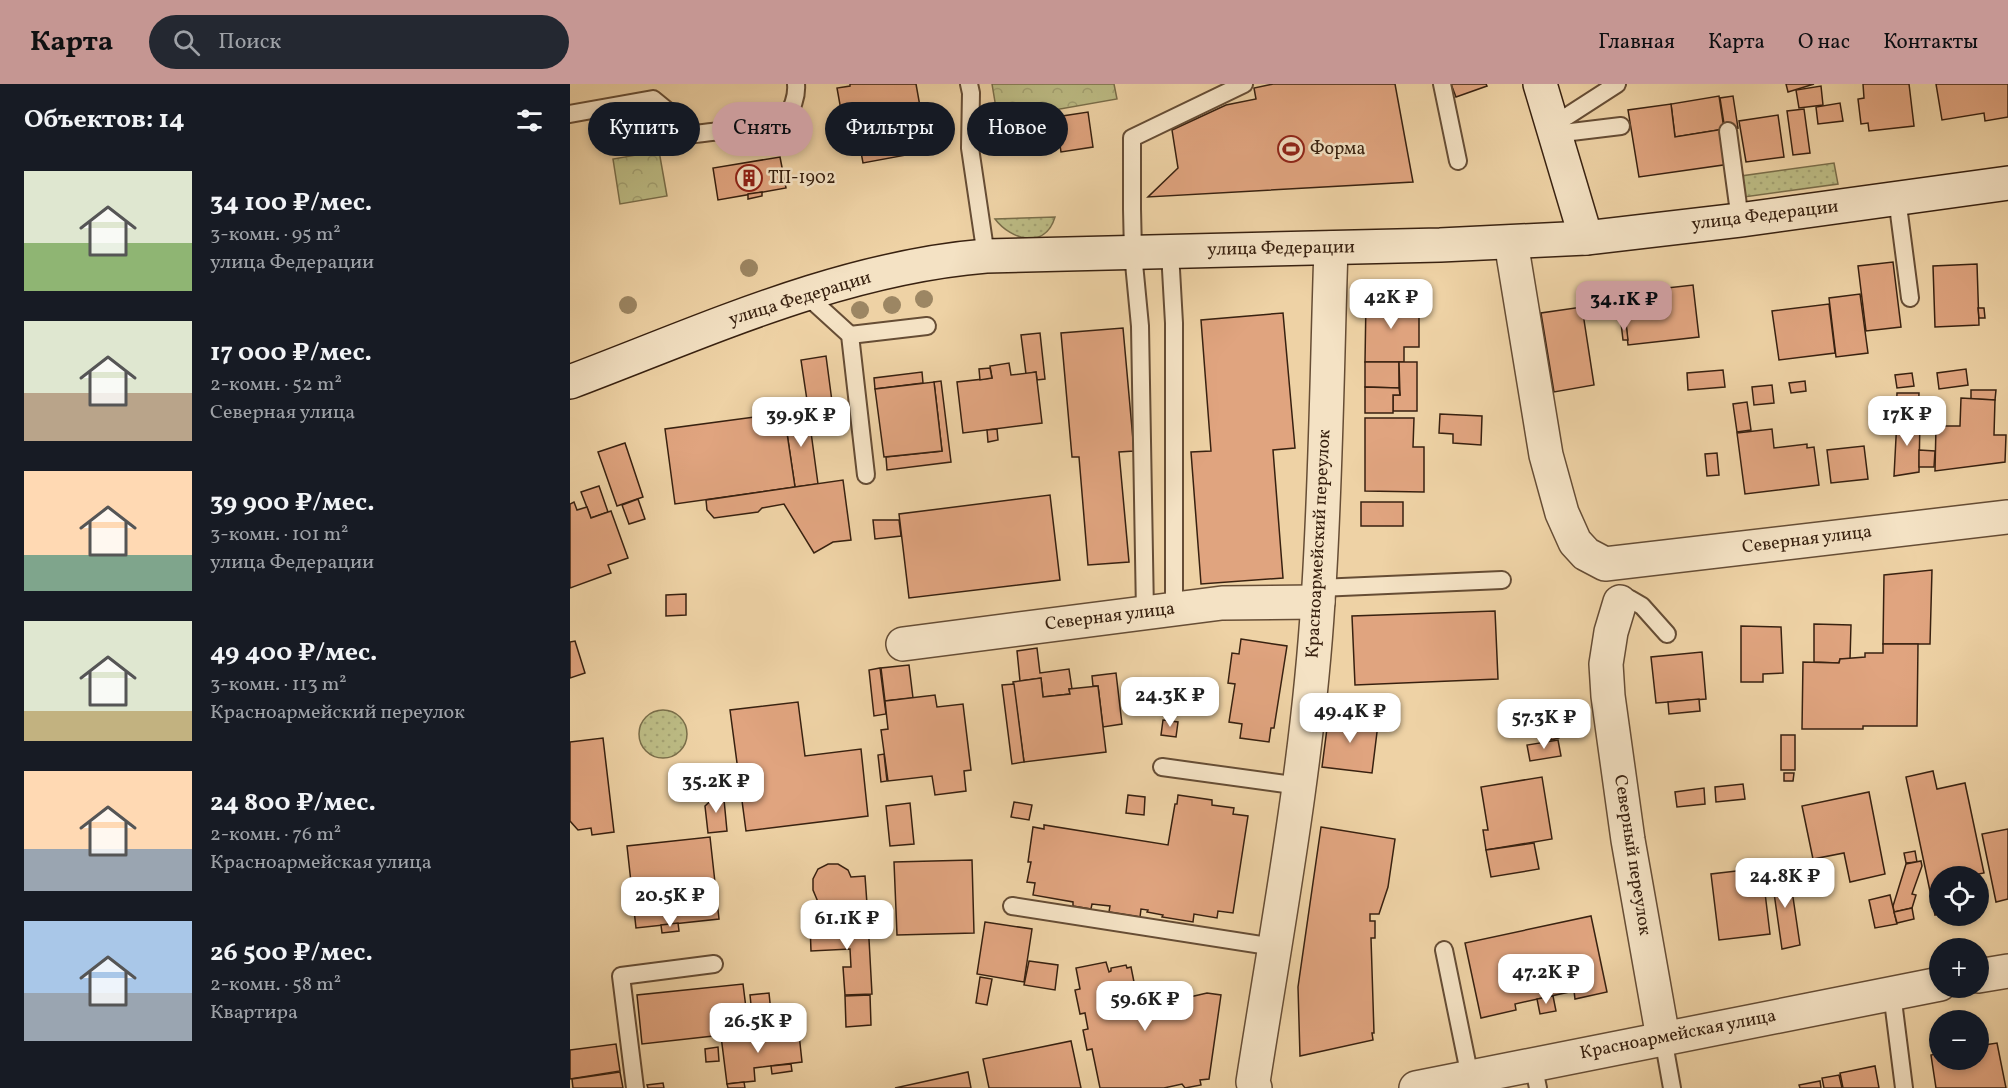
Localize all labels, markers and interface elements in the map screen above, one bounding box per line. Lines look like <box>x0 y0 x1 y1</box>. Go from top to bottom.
search box <box>149 15 569 69</box>
text: Карта <box>30 23 113 62</box>
icon: search <box>170 26 203 59</box>
text: Поиск <box>218 27 281 58</box>
text: Главная <box>1598 28 1675 57</box>
text: Карта <box>1708 28 1765 57</box>
text: О нас <box>1798 28 1850 57</box>
text: Контакты <box>1883 28 1978 57</box>
text: Объектов: 14 <box>24 102 185 138</box>
chip: Купить <box>588 102 700 156</box>
chip: Снять <box>712 102 813 156</box>
chip: Фильтры <box>825 102 955 156</box>
chip: Новое <box>967 102 1068 156</box>
icon: filters <box>513 104 546 137</box>
sports icon: Форма <box>1276 134 1306 164</box>
place label: Форма <box>1310 137 1365 162</box>
building icon: ТП-1902 <box>734 163 764 193</box>
place label: ТП-1902 <box>768 166 836 191</box>
text: 34 100 ₽/мес. <box>210 185 372 221</box>
icon: home <box>72 195 144 267</box>
street label: улица Федерации <box>1690 195 1840 237</box>
text: 3-комн. · 95 m² <box>210 221 341 249</box>
street label: улица Федерации <box>1207 235 1355 263</box>
text: улица Федерации <box>210 249 374 277</box>
street label: улица Федерации <box>726 265 874 333</box>
pin: 42K ₽ <box>1349 279 1433 330</box>
pin: 34.1K ₽ <box>1569 281 1679 332</box>
text: 42K ₽ <box>1364 284 1418 312</box>
text: 34.1K ₽ <box>1590 286 1658 314</box>
text: 17 000 ₽/мес. <box>210 335 372 371</box>
icon: home <box>72 345 144 417</box>
text: 2-комн. · 52 m² <box>210 371 342 399</box>
pin: 17K ₽ <box>1865 396 1949 447</box>
pin: 39.9K ₽ <box>746 397 856 448</box>
text: Северная улица <box>210 399 355 427</box>
text: 17K ₽ <box>1882 401 1932 429</box>
text: 39.9K ₽ <box>766 402 836 430</box>
street label: Красноармейский переулок <box>1301 428 1338 659</box>
text: 39 900 ₽/мес. <box>210 485 375 521</box>
icon: home <box>72 495 144 567</box>
street label: Северная улица <box>1741 520 1873 560</box>
text: 3-комн. · 101 m² <box>210 521 349 549</box>
text: улица Федерации <box>210 549 374 577</box>
street label: Северная улица <box>1044 597 1176 637</box>
text: 49 400 ₽/мес. <box>210 635 377 671</box>
icon: home <box>72 645 144 717</box>
text: 3-комн. · 113 m² <box>210 671 347 699</box>
pin: 24.3K ₽ <box>1115 677 1225 728</box>
text: 24.3K ₽ <box>1135 682 1205 710</box>
pin: 49.4K ₽ <box>1295 693 1405 744</box>
text: 49.4K ₽ <box>1314 698 1386 726</box>
text: Красноармейский переулок <box>210 699 465 727</box>
pin: 57.3K ₽ <box>1489 699 1599 750</box>
text: 57.3K ₽ <box>1512 704 1576 732</box>
pin: 35.2K ₽ <box>661 763 771 814</box>
text: 35.2K ₽ <box>682 768 750 796</box>
street label: Северный переулок <box>1607 773 1657 938</box>
text: 24 800 ₽/мес. <box>210 785 376 821</box>
icon: home <box>72 795 144 867</box>
text: 2-комн. · 76 m² <box>210 821 341 849</box>
text: Красноармейская улица <box>210 849 432 877</box>
pin: 24.8K ₽ <box>1730 858 1840 909</box>
text: 24.8K ₽ <box>1749 863 1821 891</box>
map controls <box>1929 866 1989 1070</box>
button: locate <box>1929 866 1989 926</box>
pin: 20.5K ₽ <box>615 877 725 928</box>
text: 20.5K ₽ <box>635 882 705 910</box>
pin: 61.1K ₽ <box>792 900 902 951</box>
text: 61.1K ₽ <box>815 905 879 933</box>
text: 26 500 ₽/мес. <box>210 935 373 971</box>
button: + <box>1929 938 1989 998</box>
icon: home <box>72 945 144 1017</box>
pin: 47.2K ₽ <box>1491 954 1601 1005</box>
text: 47.2K ₽ <box>1512 959 1580 987</box>
text: 2-комн. · 58 m² <box>210 971 341 999</box>
pin: 59.6K ₽ <box>1090 981 1200 1032</box>
text: 59.6K ₽ <box>1110 986 1180 1014</box>
text: Квартира <box>210 999 298 1027</box>
pin: 26.5K ₽ <box>703 1003 813 1054</box>
street label: Красноармейская улица <box>1578 1004 1778 1066</box>
text: 26.5K ₽ <box>724 1008 792 1036</box>
button: − <box>1929 1010 1989 1070</box>

